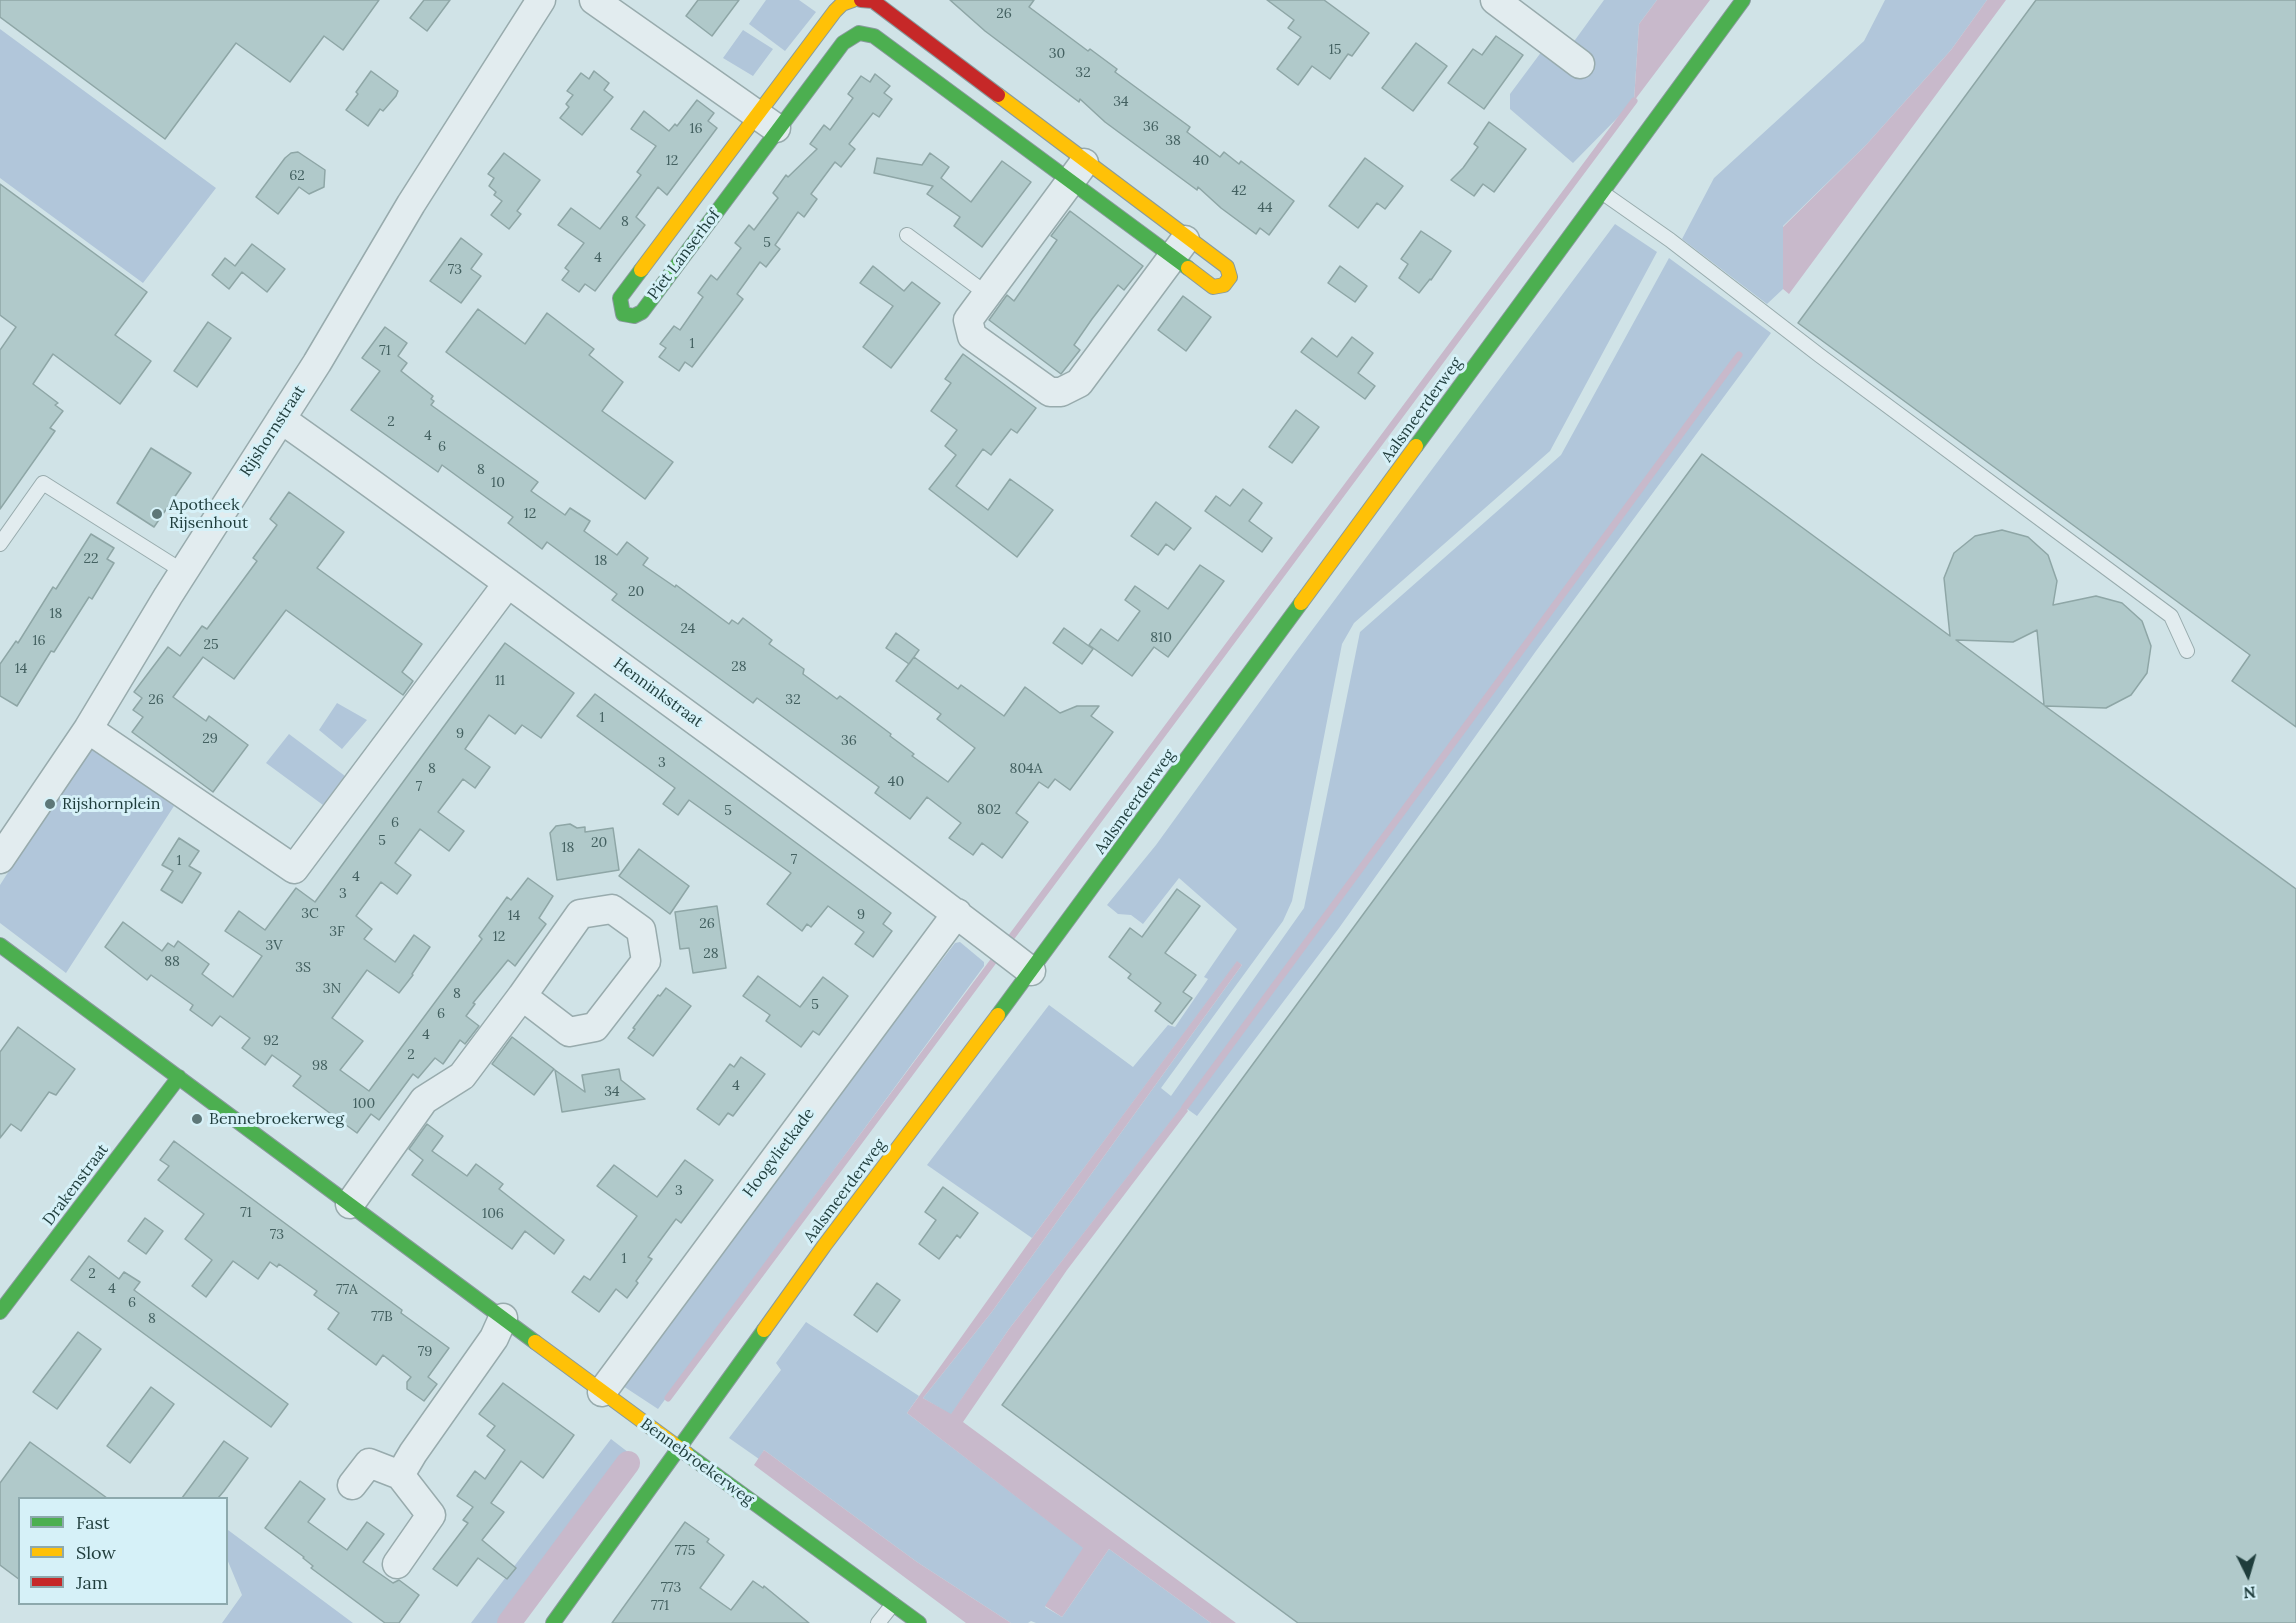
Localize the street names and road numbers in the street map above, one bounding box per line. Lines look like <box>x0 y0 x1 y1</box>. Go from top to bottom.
street label: Piet Lanserhof <box>644 206 724 304</box>
street label: Aalsmeerderweg <box>1378 354 1466 466</box>
street label: Rijshornstraat <box>236 382 310 480</box>
street label: Henninkstraat <box>609 654 707 732</box>
street label: Aalsmeerderweg <box>1091 746 1179 858</box>
street label: Hoogvlietkade <box>739 1105 819 1201</box>
street label: Aalsmeerderweg <box>800 1136 890 1246</box>
street label: Drakenstraat <box>39 1141 113 1229</box>
street label: Bennebroekerweg <box>637 1414 757 1510</box>

